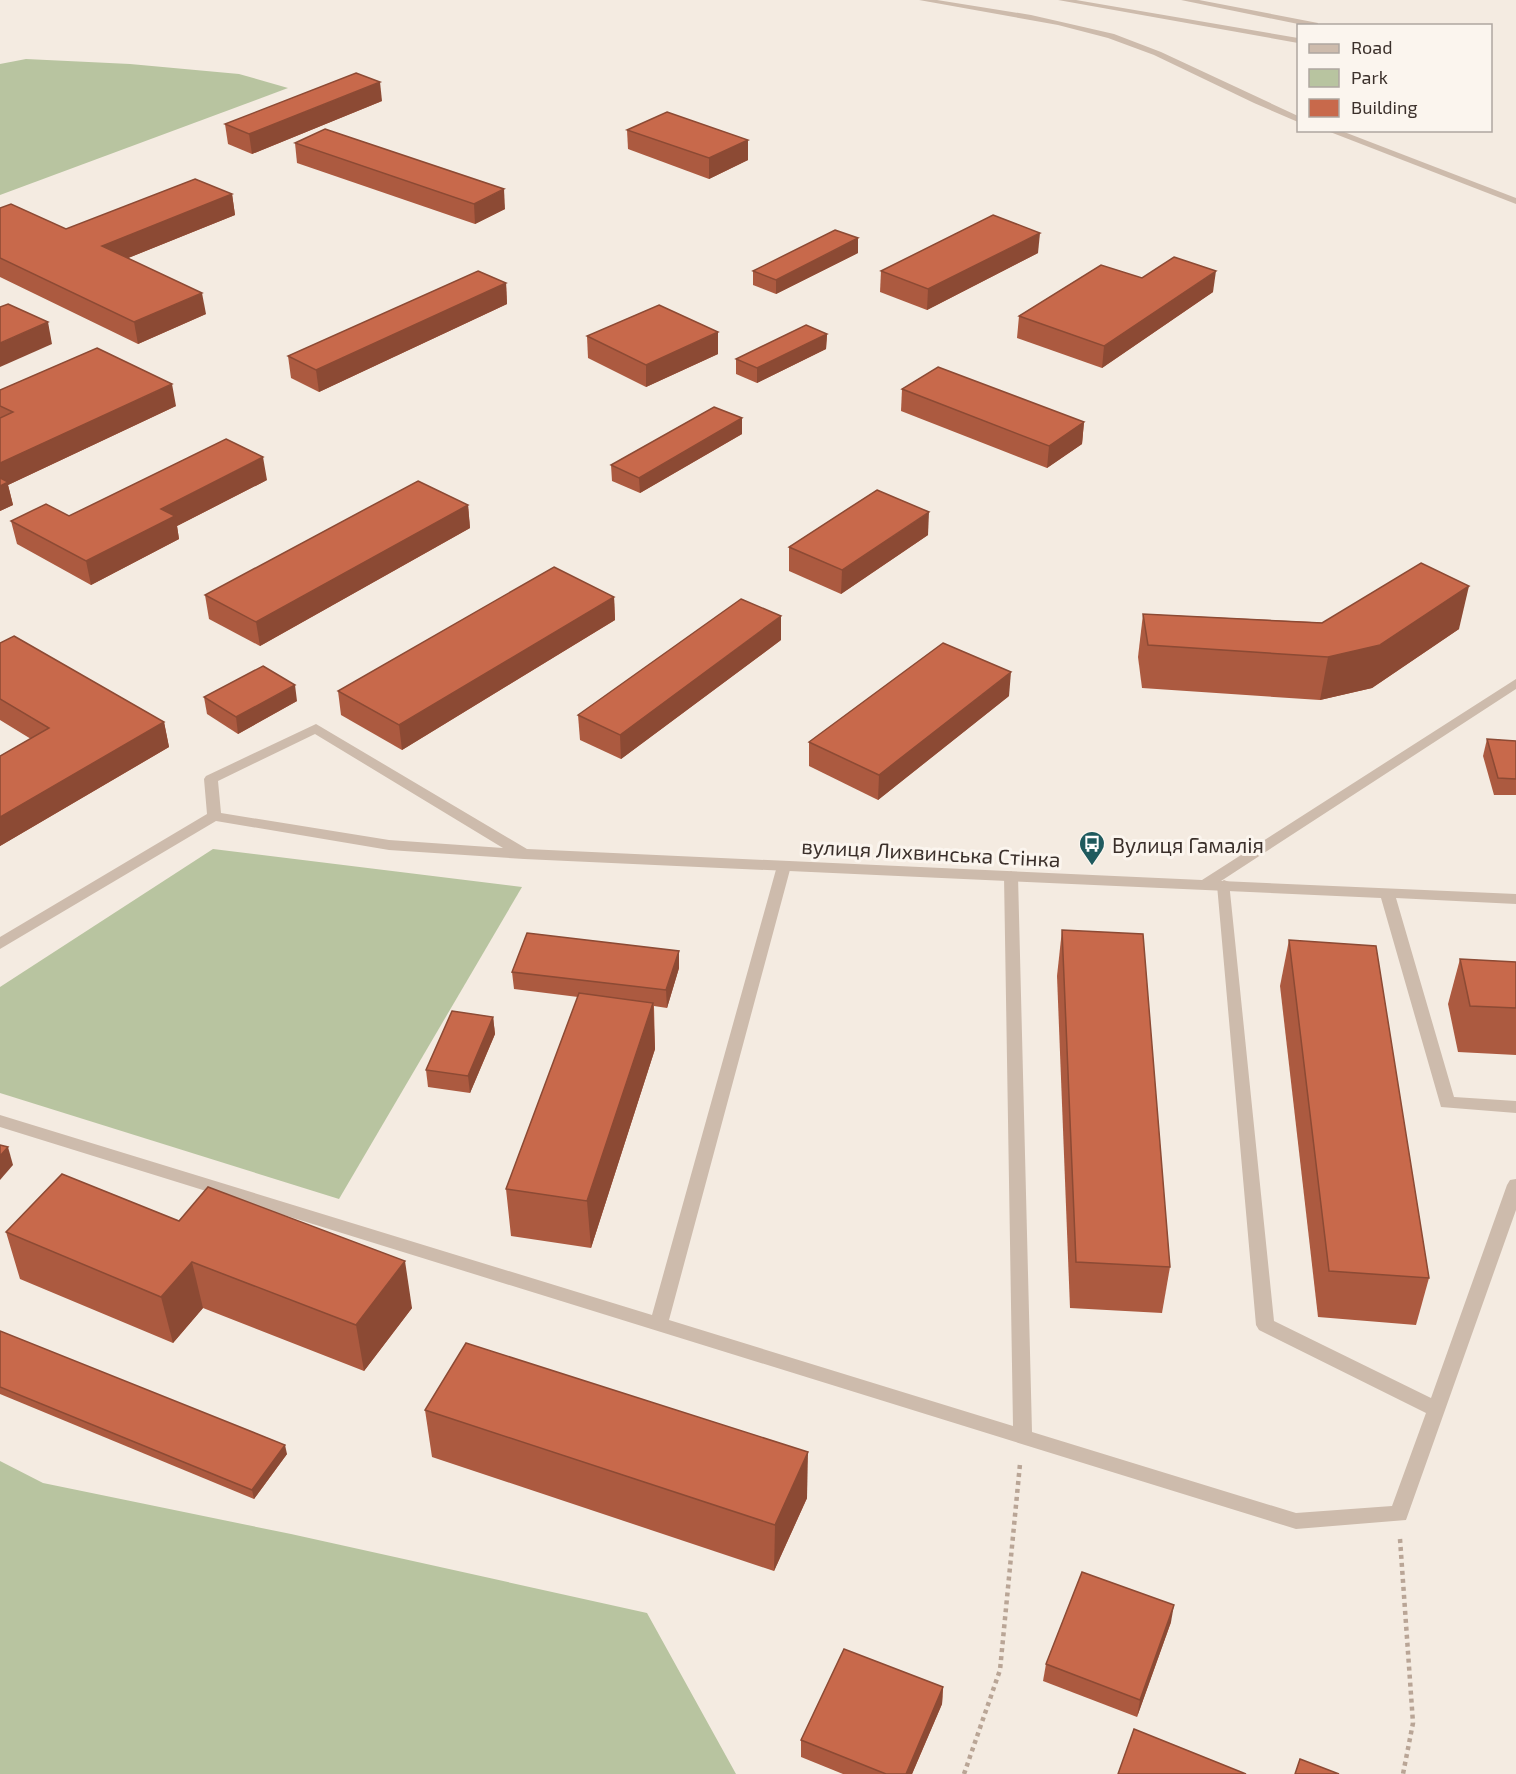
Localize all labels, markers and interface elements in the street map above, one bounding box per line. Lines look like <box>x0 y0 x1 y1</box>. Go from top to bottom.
legend <box>1297 24 1492 132</box>
text: Road <box>1351 36 1392 58</box>
text: Park <box>1351 66 1388 88</box>
text: Building <box>1351 96 1418 118</box>
bus stop icon: Вулиця Гамалія <box>1077 829 1107 867</box>
place label: Вулиця Гамалія <box>1112 832 1264 858</box>
street label: вулиця Лихвинська Стінка <box>801 833 1061 872</box>

